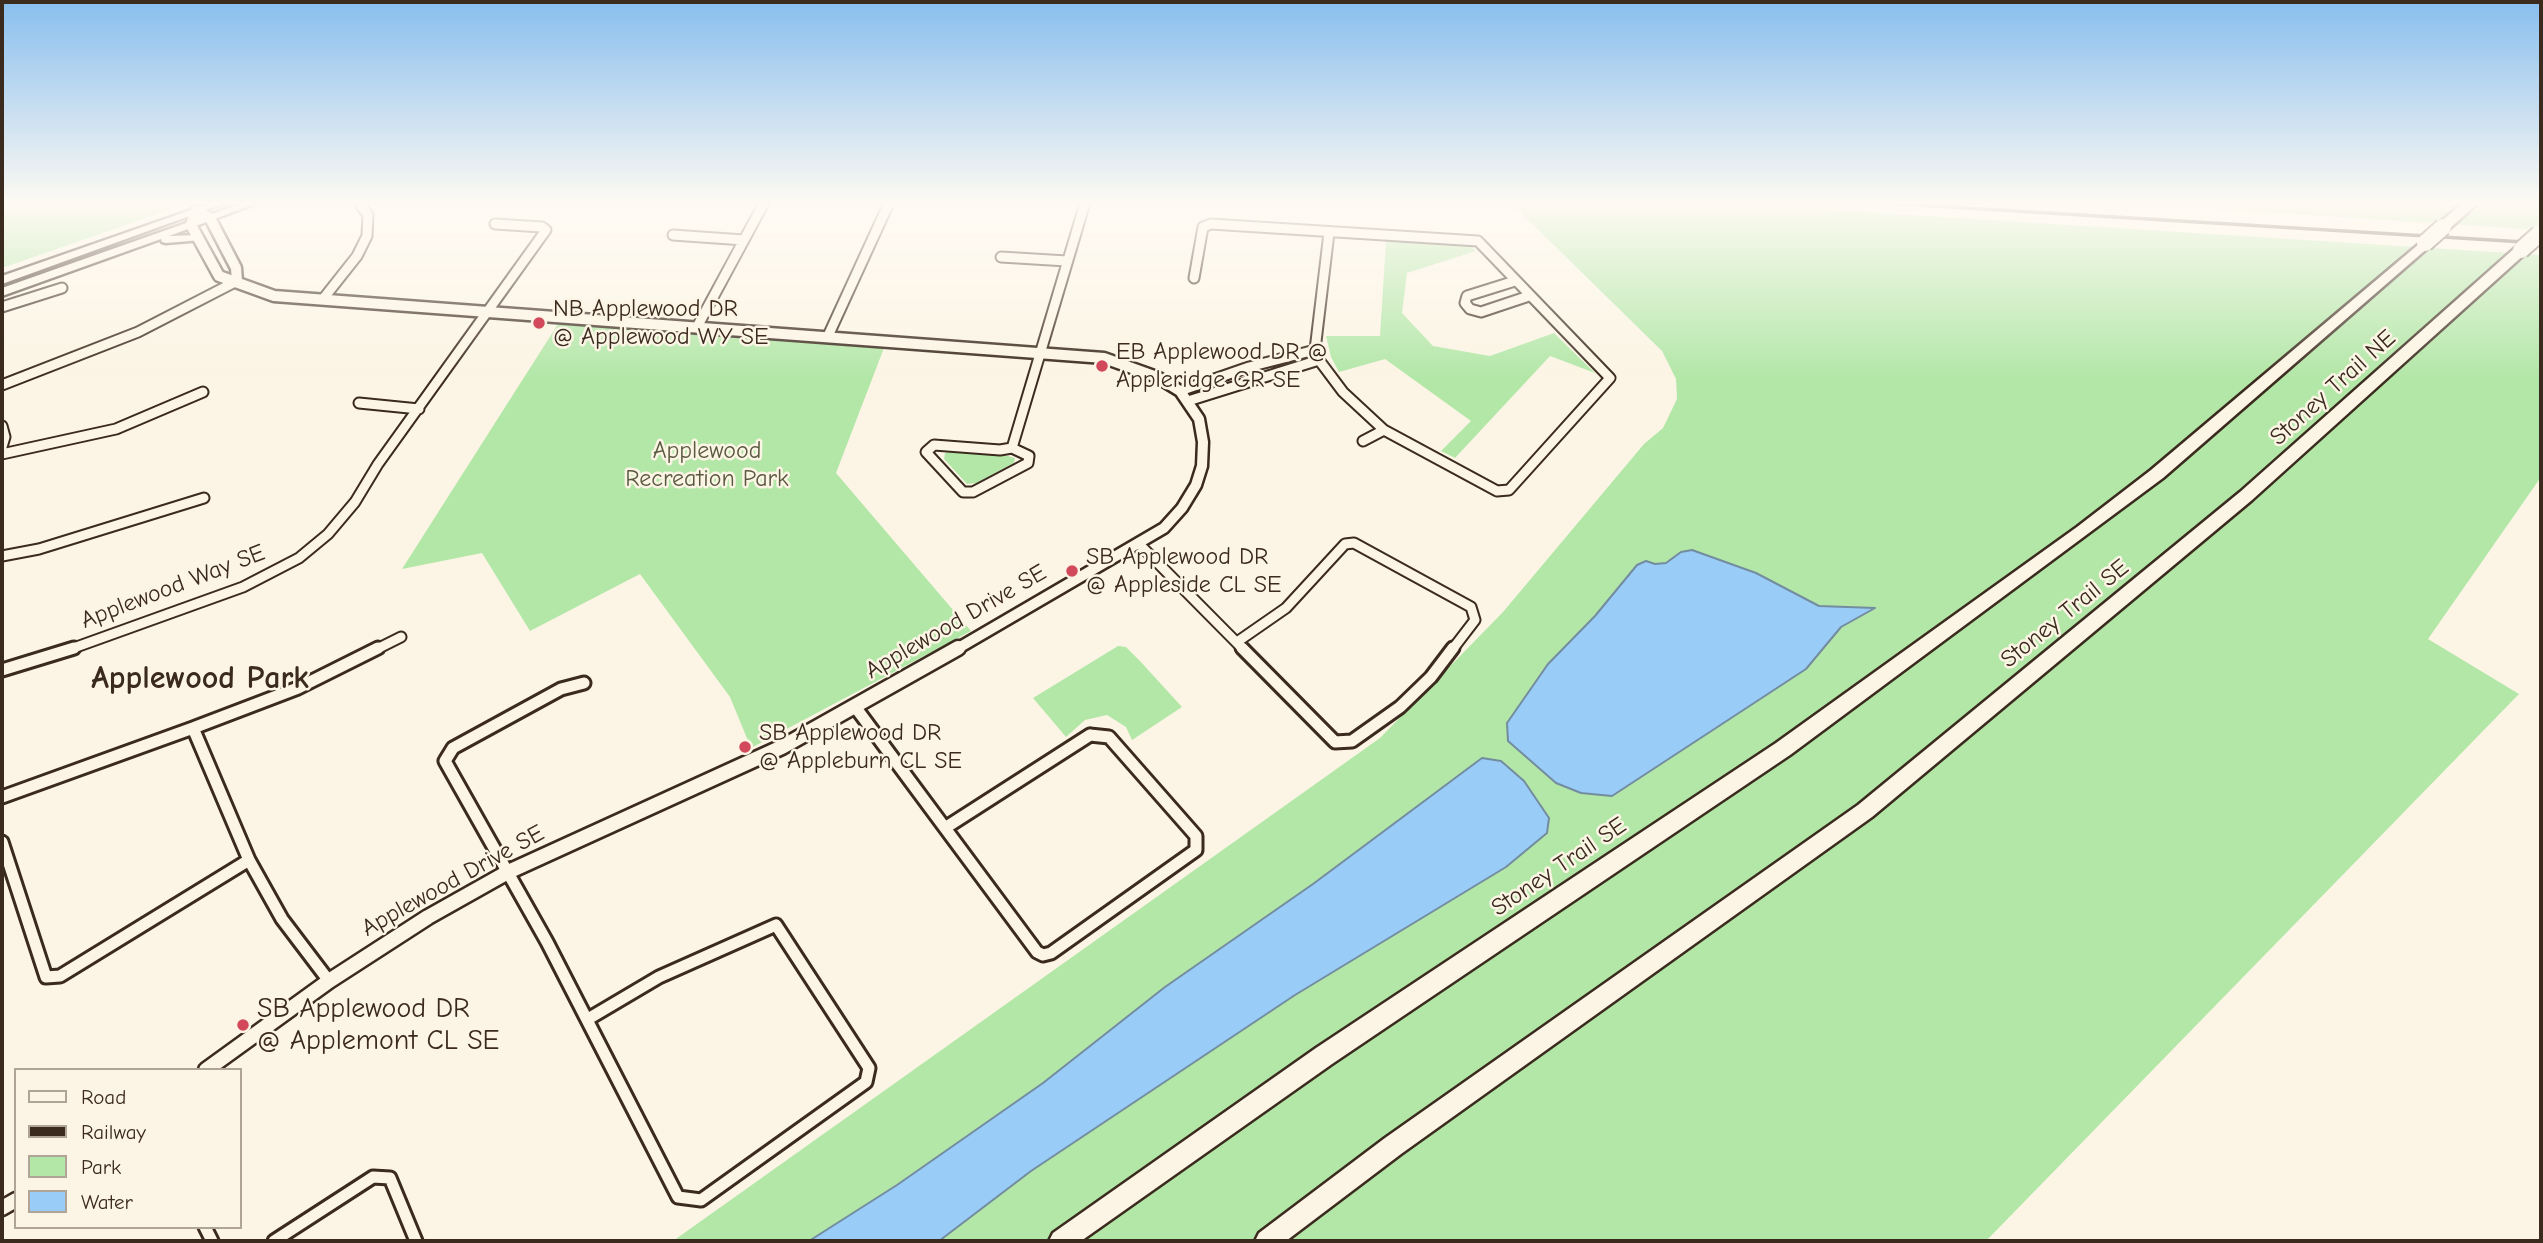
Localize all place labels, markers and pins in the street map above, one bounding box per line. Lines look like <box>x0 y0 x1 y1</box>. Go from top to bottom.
place label: NB Applewood DR @ Applewood WY SE <box>553 295 769 351</box>
marker: NB Applewood DR @ Applewood WY SE <box>531 315 547 331</box>
place label: EB Applewood DR @ Appleridge GR SE <box>1116 338 1328 394</box>
marker: EB Applewood DR @ Appleridge GR SE <box>1094 358 1110 374</box>
place label: SB Applewood DR @ Appleside CL SE <box>1086 543 1281 599</box>
marker: SB Applewood DR @ Appleside CL SE <box>1064 563 1080 579</box>
place label: SB Applewood DR @ Appleburn CL SE <box>759 719 962 775</box>
marker: SB Applewood DR @ Appleburn CL SE <box>737 739 753 755</box>
place label: SB Applewood DR @ Applemont CL SE <box>257 992 500 1058</box>
marker: SB Applewood DR @ Applemont CL SE <box>235 1017 251 1033</box>

